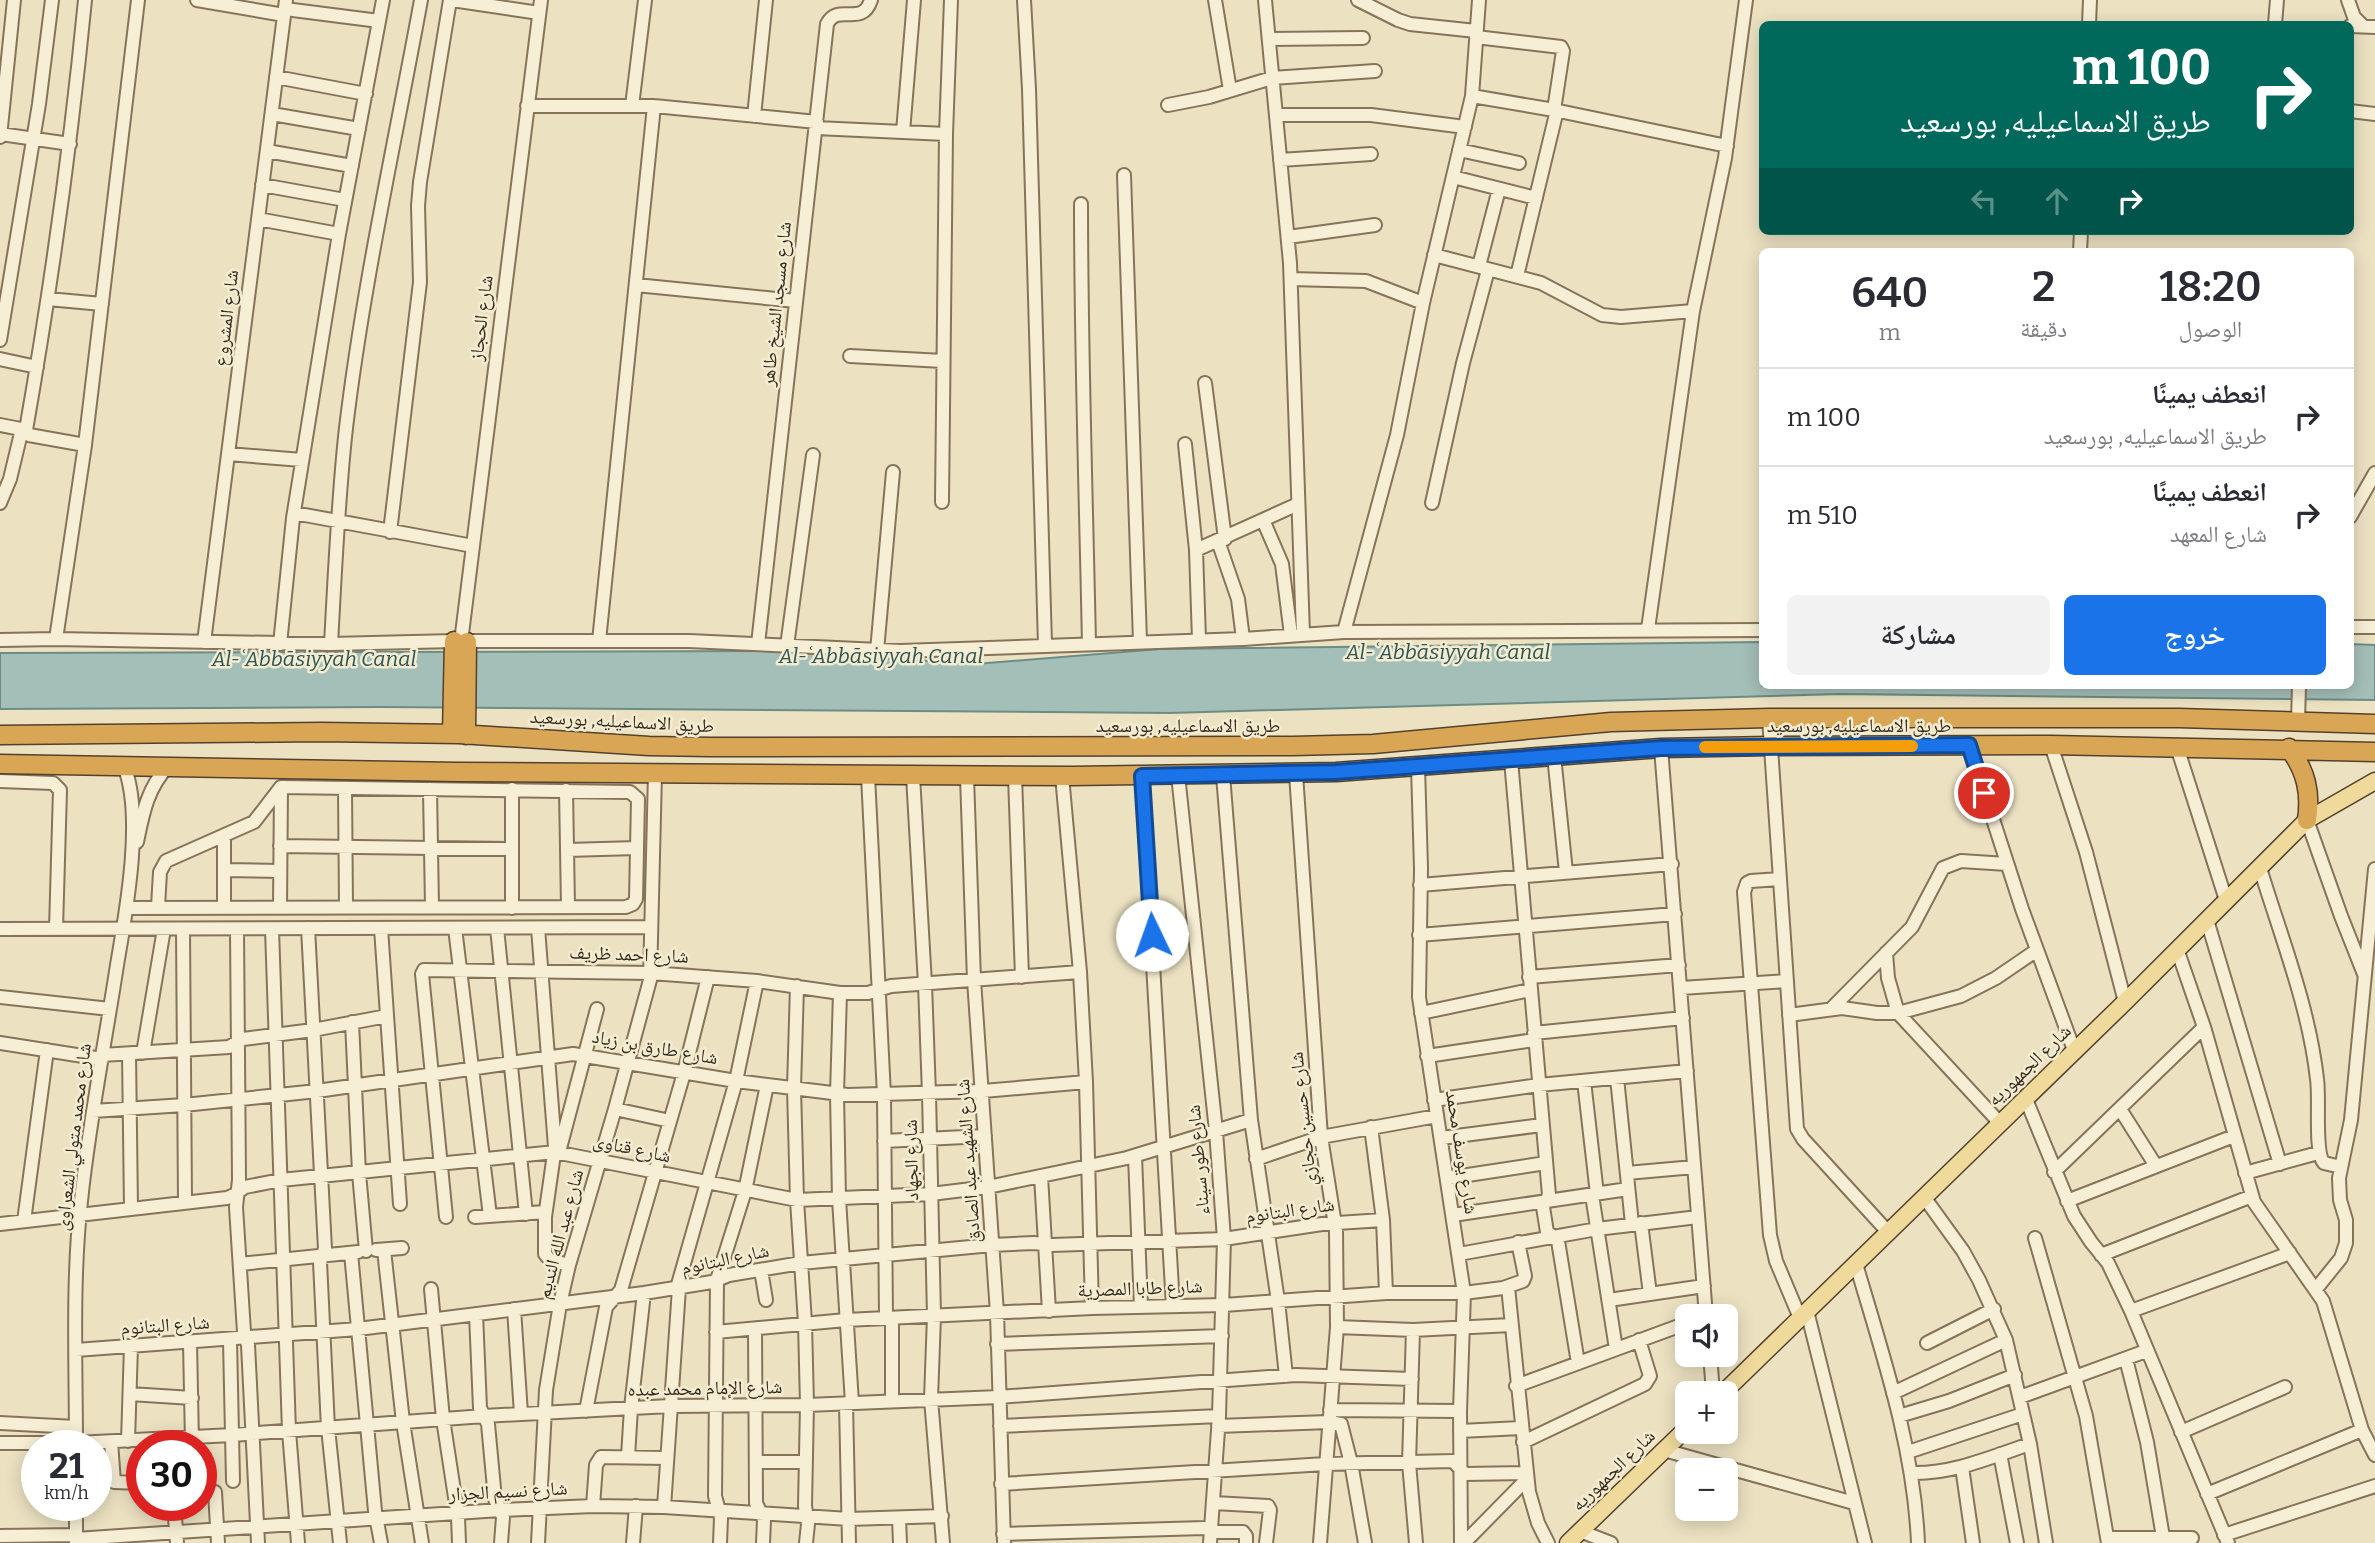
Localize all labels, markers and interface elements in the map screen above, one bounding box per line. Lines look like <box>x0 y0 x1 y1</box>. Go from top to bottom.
text: 100 m <box>2072 38 2211 97</box>
icon: right <box>2235 49 2326 140</box>
text: طريق الاسماعيليه, بورسعيد <box>1900 102 2211 140</box>
icon: left <box>1965 182 2003 220</box>
icon: ahead <box>2038 182 2076 220</box>
icon: right <box>2111 182 2149 220</box>
street label: شارع مسجد الشيخ طاهر <box>756 220 797 389</box>
text: 2 <box>2032 262 2055 312</box>
text: 18:20 <box>2159 262 2262 312</box>
street label: شارع المشروع <box>209 268 243 368</box>
text: 640 <box>1851 268 1928 318</box>
street label: شارع الحجاز <box>464 274 498 363</box>
text: دقيقة <box>2020 315 2067 343</box>
text: الوصول <box>2179 315 2242 343</box>
text: m <box>1879 318 1901 346</box>
text: انعطف يمينًا <box>2152 379 2267 410</box>
icon: right <box>2288 398 2326 436</box>
text: 100 m <box>1787 402 1861 433</box>
text: طريق الاسماعيليه, بورسعيد <box>2044 422 2267 450</box>
text: انعطف يمينًا <box>2152 477 2267 508</box>
icon: right <box>2288 496 2326 534</box>
text: 510 m <box>1787 500 1858 531</box>
text: شارع المعهد <box>2170 520 2267 548</box>
button: مشاركة <box>1787 595 2050 675</box>
button: خروج <box>2064 595 2326 675</box>
water label: Al-ʿAbbāsiyyah Canal <box>1345 639 1550 665</box>
water label: Al-ʿAbbāsiyyah Canal <box>778 643 983 669</box>
water label: Al-ʿAbbāsiyyah Canal <box>211 646 416 672</box>
street label: طريق الاسماعيليه, بورسعيد <box>529 705 715 737</box>
street label: طريق الاسماعيليه, بورسعيد <box>1096 714 1280 737</box>
street label: طريق الاسماعيليه, بورسعيد <box>1767 714 1951 737</box>
pin <box>1954 763 2014 823</box>
icon: arrive <box>1965 774 2003 812</box>
position arrow <box>1115 898 1189 972</box>
street label: شارع احمد ظريف <box>569 940 689 968</box>
street label: شارع الجمهوريه <box>1982 1019 2076 1111</box>
street label: شارع طارق بن زياد <box>590 1025 720 1069</box>
street label: شارع محمد متولي الشعراوى <box>50 1042 100 1233</box>
street label: شارع حسين حجازي <box>1285 1050 1325 1187</box>
street label: شارع الشهيد عبد الصادق <box>951 1078 985 1244</box>
street label: شارع يوسف محمد <box>1441 1088 1483 1216</box>
street label: شارع طور سيناء <box>1182 1104 1214 1216</box>
street label: شارع الجهاد <box>899 1119 923 1201</box>
street label: شارع قناوى <box>591 1129 673 1167</box>
street label: شارع عبد الله النديم <box>532 1167 589 1302</box>
street label: شارع البتانوم <box>1244 1192 1336 1230</box>
street label: شارع البتانوم <box>679 1238 771 1281</box>
street label: شارع طابا المصرية <box>1077 1274 1203 1302</box>
map controls <box>1675 1304 1738 1521</box>
button: sound <box>1675 1304 1738 1367</box>
street label: شارع البتانوم <box>120 1310 210 1342</box>
street label: شارع الإمام محمد عبده <box>627 1375 783 1403</box>
button: + <box>1675 1381 1738 1444</box>
street label: شارع الجمهوريه <box>1566 1424 1660 1516</box>
speed limit sign: 30 <box>126 1430 217 1521</box>
text: 21 <box>49 1445 84 1487</box>
button: − <box>1675 1458 1738 1521</box>
street label: شارع نسيم الجزار <box>447 1476 568 1507</box>
text: km/h <box>44 1482 89 1504</box>

